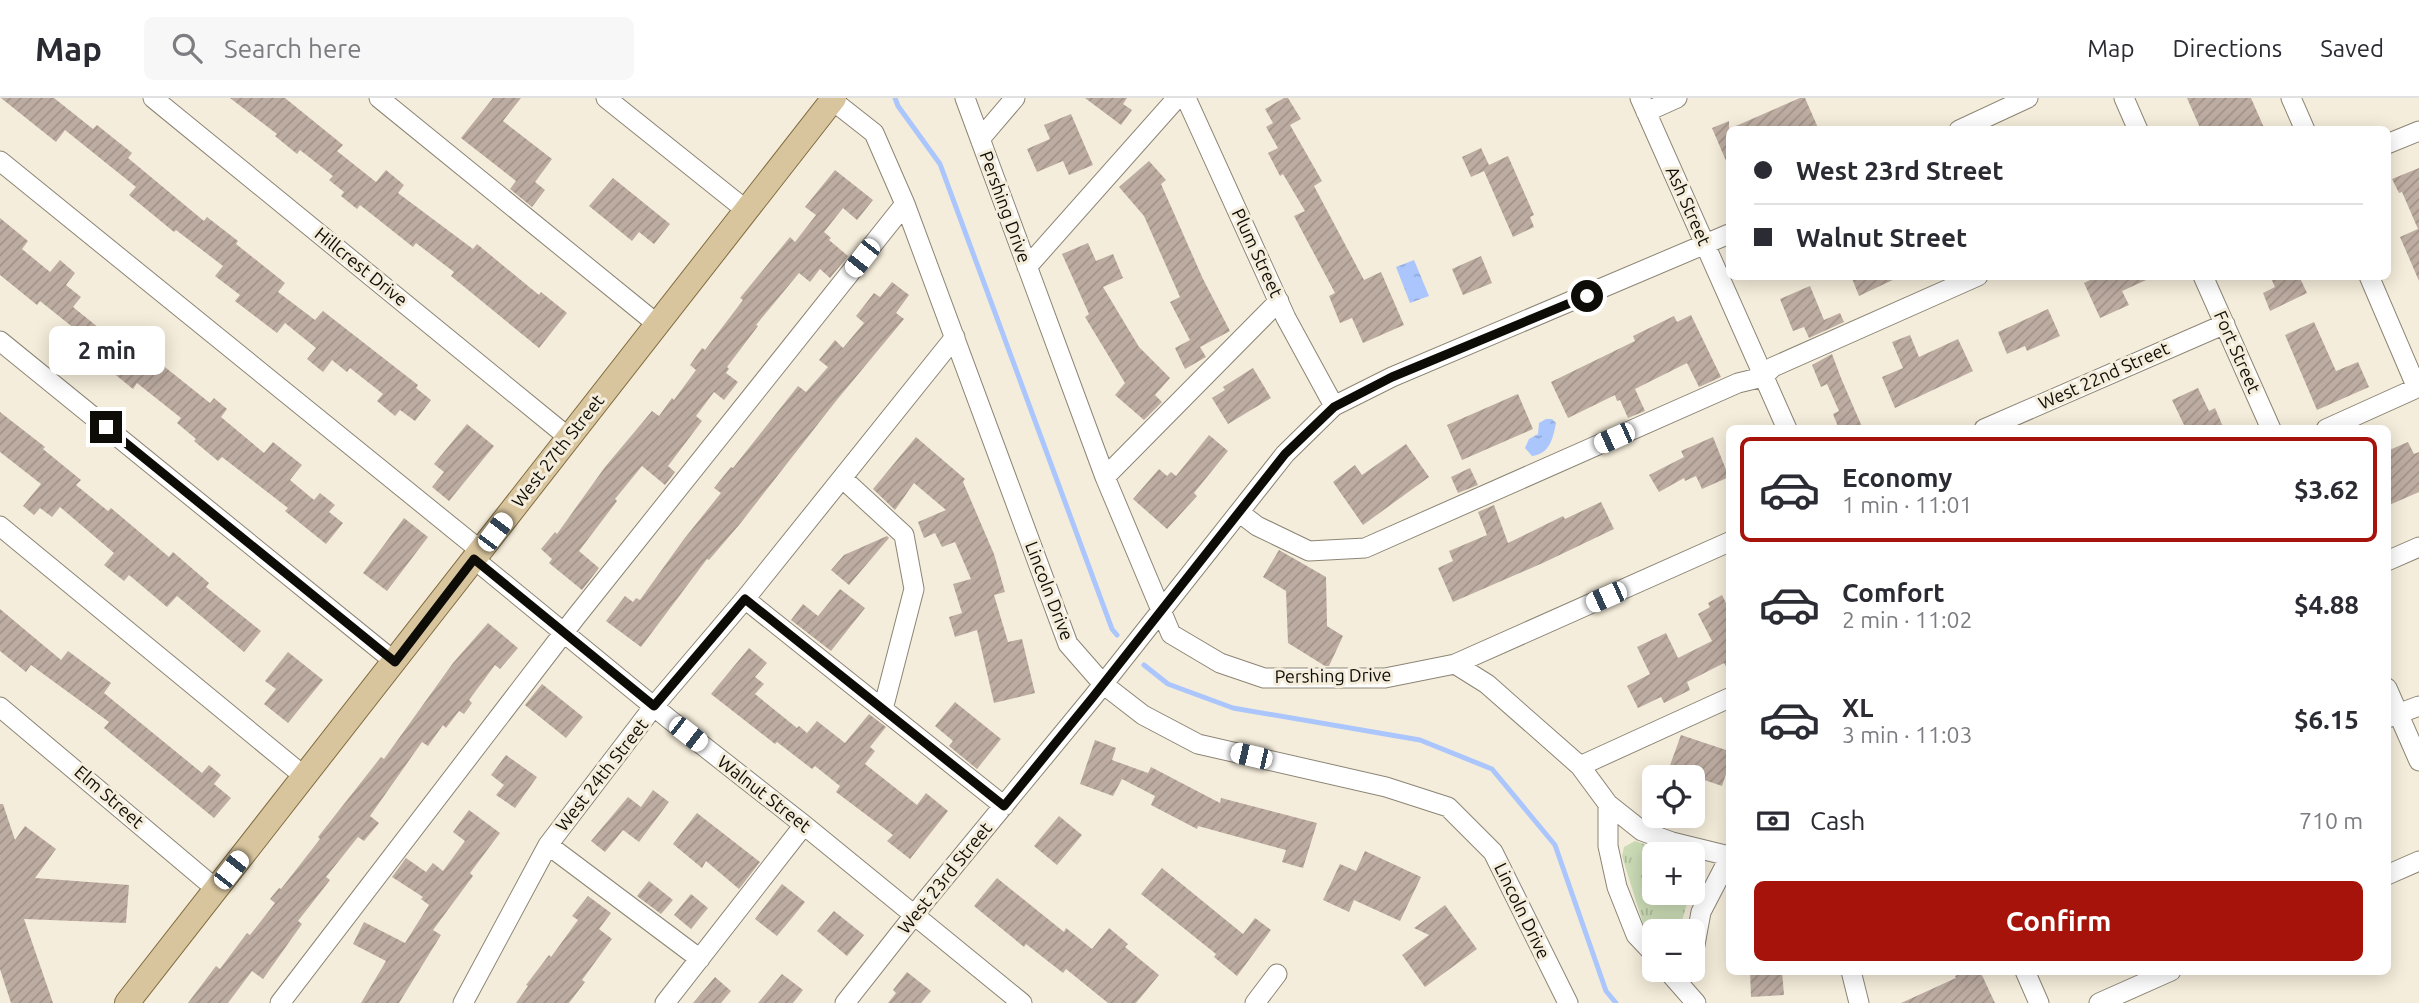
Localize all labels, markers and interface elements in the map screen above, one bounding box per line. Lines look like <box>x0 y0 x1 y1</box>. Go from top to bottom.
search box <box>144 17 634 80</box>
icon: search <box>168 29 206 67</box>
text: Map <box>35 30 102 67</box>
text: Search here <box>224 34 362 63</box>
text: Map <box>2087 35 2134 62</box>
text: Directions <box>2172 35 2282 62</box>
text: Saved <box>2320 35 2384 62</box>
street label: Pershing Drive <box>977 148 1035 265</box>
text: West 23rd Street <box>1796 156 2004 185</box>
street label: Ash Street <box>1663 163 1715 248</box>
street label: Plum Street <box>1229 205 1287 300</box>
street label: Hillcrest Drive <box>311 223 412 310</box>
text: Walnut Street <box>1796 223 1967 252</box>
car <box>841 235 884 281</box>
route start <box>1571 280 1603 312</box>
street label: Fort Street <box>2211 307 2265 396</box>
callout: 2 min <box>48 326 164 374</box>
street label: West 22nd Street <box>2035 337 2172 413</box>
text: 2 min <box>78 338 136 363</box>
street label: West 27th Street <box>507 390 607 511</box>
route end <box>90 411 122 443</box>
car <box>1591 420 1638 456</box>
icon: car <box>1758 458 1821 521</box>
text: Economy <box>1842 463 1952 492</box>
text: $3.62 <box>2294 475 2359 504</box>
text: 1 min · 11:01 <box>1842 492 1973 517</box>
car <box>474 509 517 555</box>
street label: Lincoln Drive <box>1022 538 1078 643</box>
icon: car <box>1758 573 1821 636</box>
text: Comfort <box>1842 578 1945 607</box>
car <box>1583 579 1630 615</box>
text: $4.88 <box>2294 590 2359 619</box>
text: 2 min · 11:02 <box>1842 607 1973 632</box>
street label: Pershing Drive <box>1274 664 1392 686</box>
icon: car <box>1758 688 1821 751</box>
text: XL <box>1842 693 1873 722</box>
text: $6.15 <box>2294 705 2359 734</box>
car <box>665 713 712 755</box>
street label: West 24th Street <box>551 714 651 835</box>
text: 3 min · 11:03 <box>1842 722 1973 747</box>
car <box>1229 741 1274 771</box>
street label: Walnut Street <box>714 751 815 836</box>
street label: Elm Street <box>71 761 148 832</box>
map controls <box>1642 765 1705 982</box>
button: locate <box>1642 765 1705 828</box>
icon: cash <box>1754 802 1792 840</box>
text: Cash <box>1810 806 1865 835</box>
text: 710 m <box>2299 808 2363 833</box>
street label: West 23rd Street <box>893 818 995 937</box>
button: + <box>1642 842 1705 905</box>
car <box>210 847 253 893</box>
street label: Lincoln Drive <box>1491 859 1555 962</box>
button: Confirm <box>1754 881 2363 961</box>
button: − <box>1642 919 1705 982</box>

